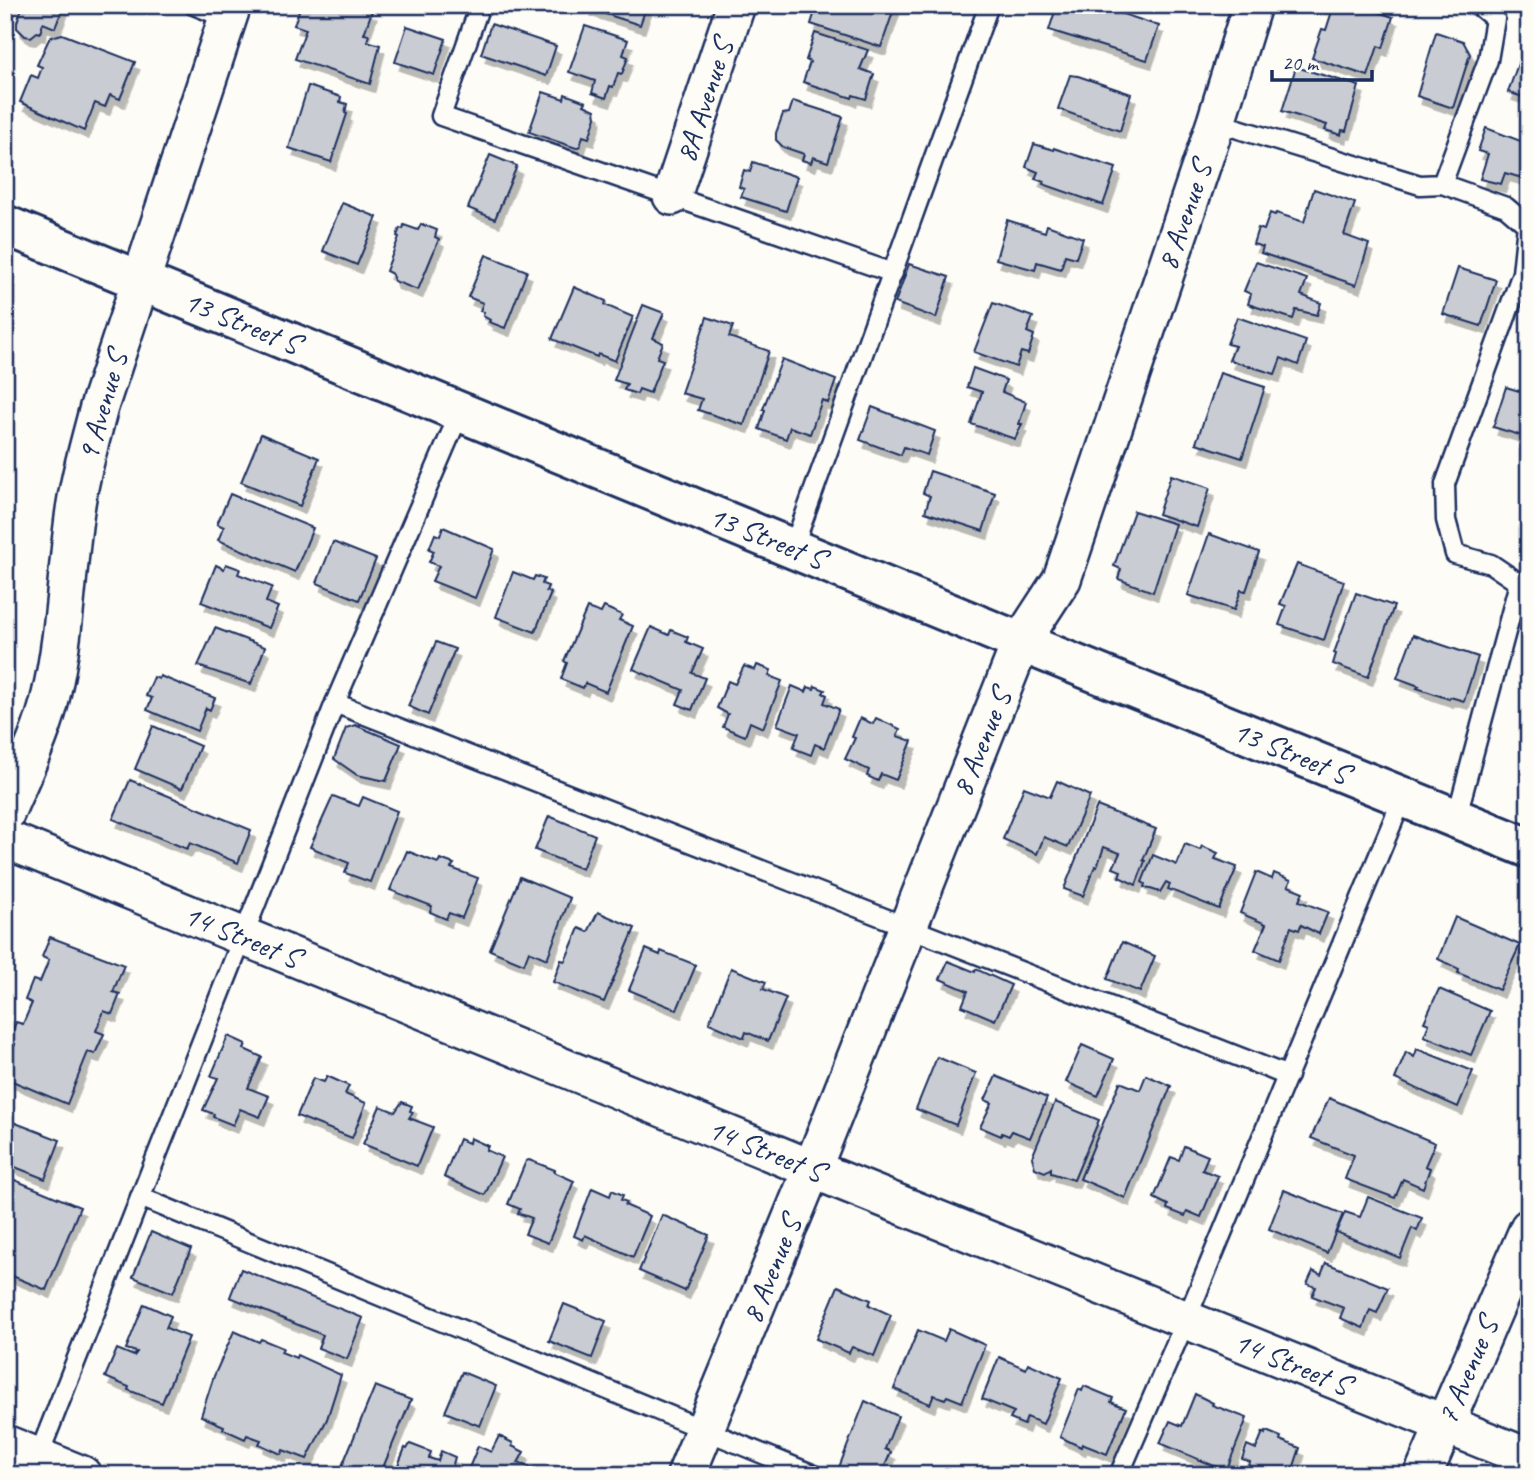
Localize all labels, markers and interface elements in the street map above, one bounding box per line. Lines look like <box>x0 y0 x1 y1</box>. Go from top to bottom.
street label: 8A Avenue S <box>666 30 743 167</box>
scale bar <box>1272 38 1371 82</box>
text: 20 m <box>1282 50 1320 76</box>
street label: 8 Avenue S <box>1148 152 1222 275</box>
street label: 13 Street S <box>179 282 310 364</box>
street label: 9 Avenue S <box>68 342 137 465</box>
street label: 13 Street S <box>704 497 835 579</box>
street label: 8 Avenue S <box>942 679 1022 802</box>
street label: 13 Street S <box>1228 712 1359 794</box>
street label: 14 Street S <box>179 896 310 978</box>
street label: 14 Street S <box>703 1110 834 1192</box>
street label: 8 Avenue S <box>732 1206 812 1329</box>
street label: 7 Avenue S <box>1428 1307 1508 1430</box>
street label: 14 Street S <box>1229 1323 1360 1405</box>

